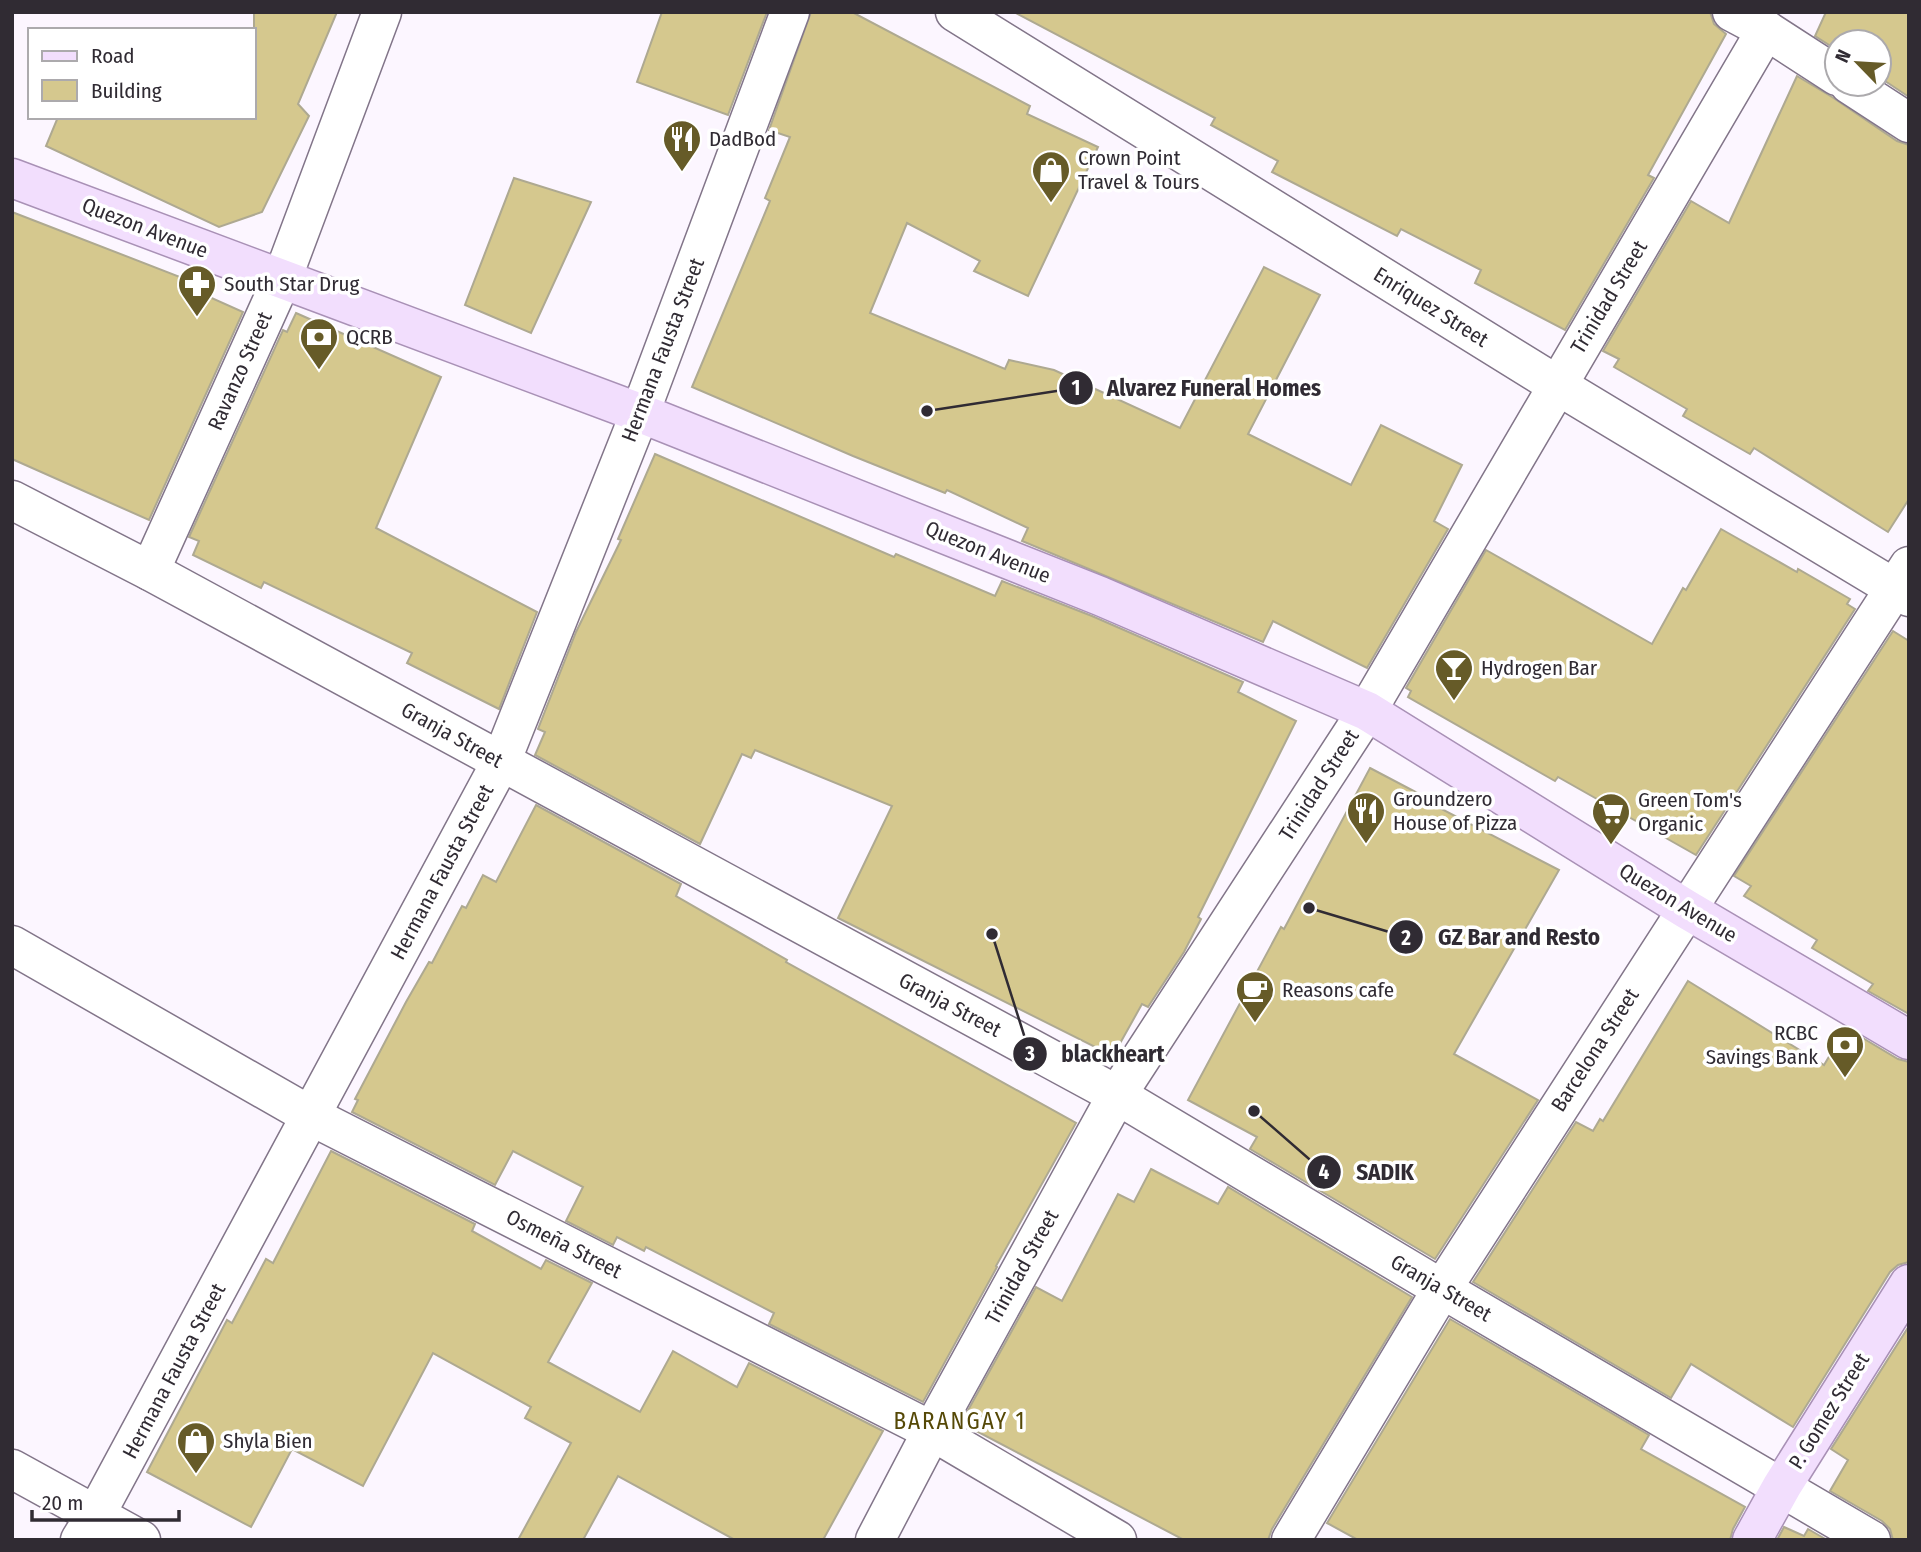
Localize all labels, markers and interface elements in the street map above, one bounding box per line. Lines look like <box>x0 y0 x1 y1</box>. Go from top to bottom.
legend <box>28 28 256 119</box>
north arrow <box>1823 28 1893 98</box>
text: Road <box>91 43 135 69</box>
text: N <box>1830 46 1856 66</box>
text: Building <box>91 78 162 104</box>
restaurant icon: DadBod <box>661 118 703 173</box>
place label: DadBod <box>709 126 776 152</box>
place label: Crown Point Travel & Tours <box>1078 145 1199 195</box>
shop icon: Crown Point Travel & Tours <box>1030 149 1072 204</box>
street label: Quezon Avenue <box>78 192 212 264</box>
street label: Trinidad Street <box>1565 236 1653 358</box>
street label: Hermana Fausta Street <box>616 254 710 446</box>
street label: Enriquez Street <box>1369 261 1493 353</box>
pharmacy icon: South Star Drug <box>176 263 218 318</box>
place label: South Star Drug <box>224 271 360 297</box>
street label: Ravanzo Street <box>202 307 278 434</box>
bank icon: QCRB <box>298 316 340 371</box>
place label: QCRB <box>346 324 393 350</box>
callout: Alvarez Funeral Homes <box>1058 366 1336 410</box>
text: Alvarez Funeral Homes <box>1106 374 1321 402</box>
text: 1 <box>1072 375 1080 401</box>
street label: Quezon Avenue <box>922 515 1054 589</box>
bar icon: Hydrogen Bar <box>1433 647 1475 702</box>
place label: Hydrogen Bar <box>1481 655 1598 681</box>
street label: Granja Street <box>397 696 507 774</box>
street label: Trinidad Street <box>1273 724 1365 846</box>
street label: Hermana Fausta Street <box>385 780 499 964</box>
place label: Groundzero House of Pizza <box>1393 786 1517 836</box>
place label: Green Tom's Organic <box>1638 787 1742 837</box>
restaurant icon: Groundzero House of Pizza <box>1345 790 1387 845</box>
supermarket icon: Green Tom's Organic <box>1590 791 1632 846</box>
street label: Quezon Avenue <box>1614 858 1742 948</box>
callout: GZ Bar and Resto <box>1389 915 1614 959</box>
text: GZ Bar and Resto <box>1438 923 1600 951</box>
text: 2 <box>1400 925 1411 951</box>
street label: Granja Street <box>894 967 1006 1043</box>
cafe icon: Reasons cafe <box>1234 969 1276 1024</box>
place label: Reasons cafe <box>1282 977 1394 1003</box>
street label: Barcelona Street <box>1545 983 1645 1117</box>
place label: RCBC Savings Bank <box>1706 1020 1818 1070</box>
bank icon: RCBC Savings Bank <box>1824 1024 1866 1079</box>
callout: blackheart <box>1013 1032 1179 1076</box>
text: blackheart <box>1061 1040 1166 1068</box>
text: 3 <box>1024 1041 1035 1067</box>
callout: SADIK <box>1307 1150 1427 1194</box>
text: SADIK <box>1356 1158 1414 1186</box>
text: 4 <box>1319 1159 1330 1185</box>
street label: Osmeña Street <box>502 1204 626 1284</box>
street label: Trinidad Street <box>980 1205 1064 1329</box>
street label: Granja Street <box>1386 1249 1496 1327</box>
street label: Hermana Fausta Street <box>117 1279 231 1463</box>
street label: P. Gomez Street <box>1783 1348 1875 1474</box>
district label: BARANGAY 1 <box>893 1407 1027 1435</box>
shop icon: Shyla Bien <box>175 1420 217 1475</box>
place label: Shyla Bien <box>223 1428 313 1454</box>
scale bar <box>32 1478 178 1522</box>
text: 20 m <box>42 1490 83 1516</box>

